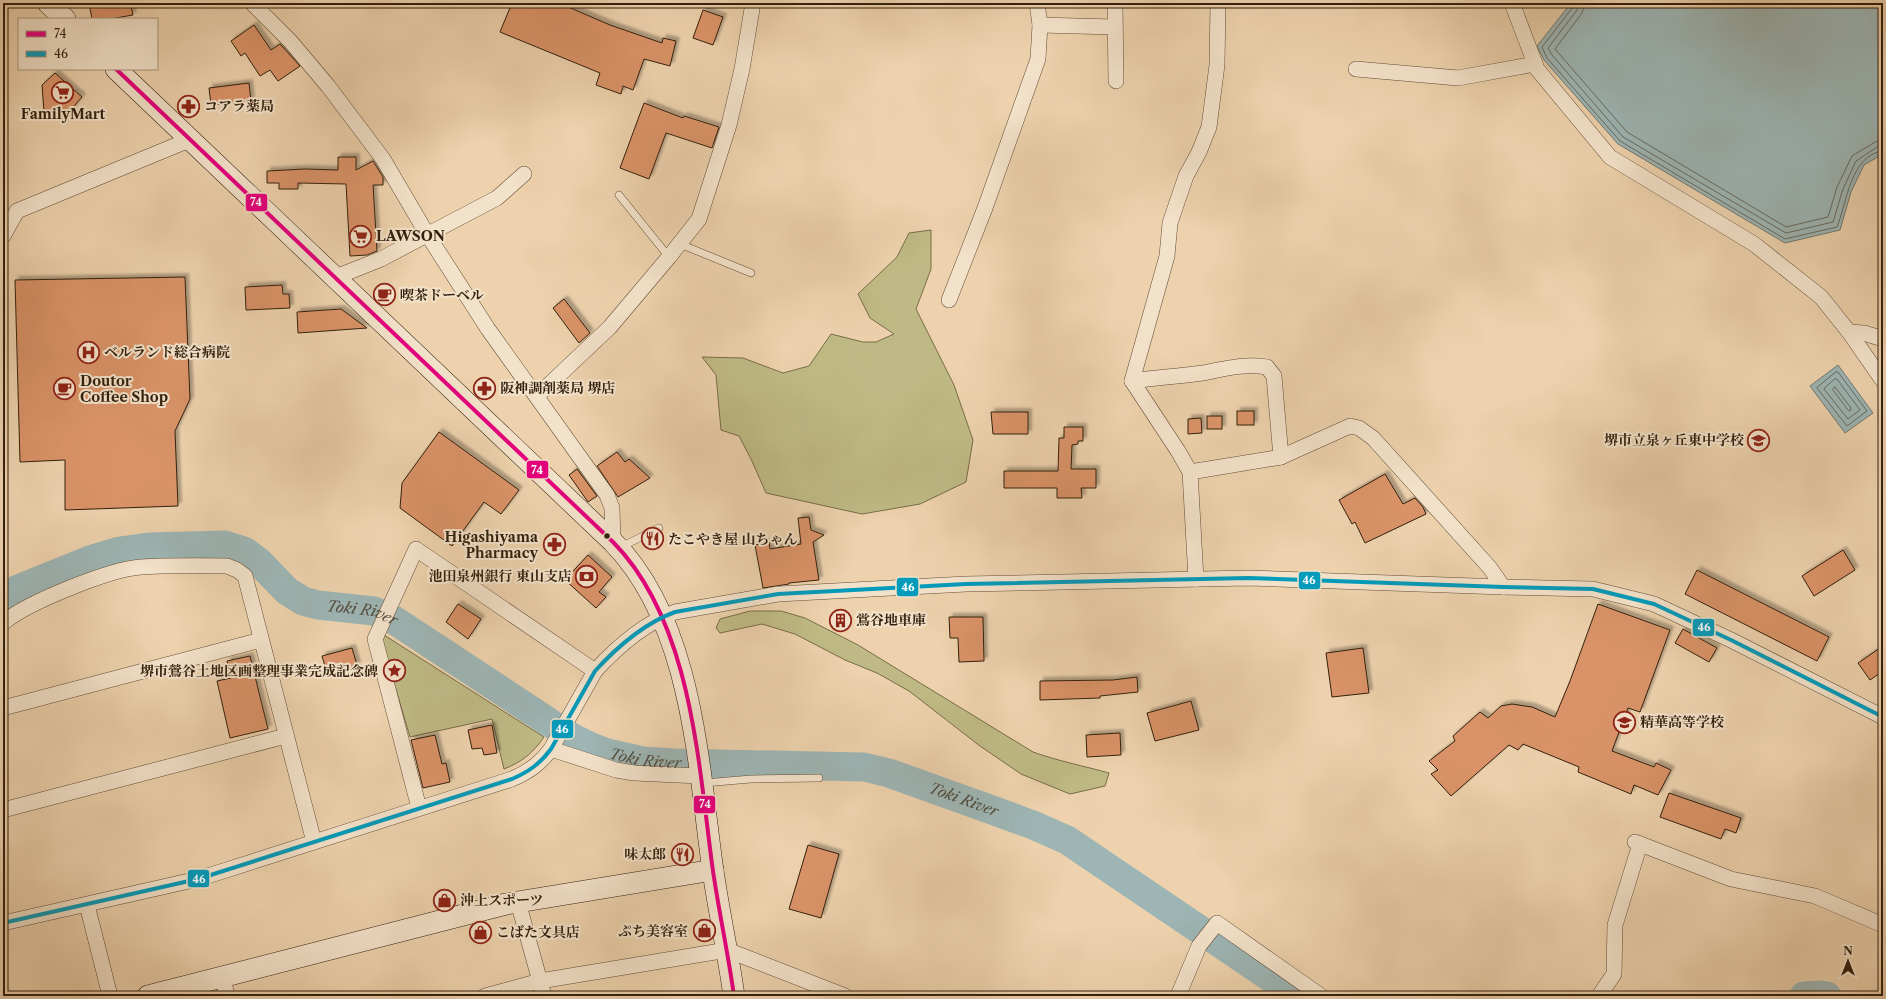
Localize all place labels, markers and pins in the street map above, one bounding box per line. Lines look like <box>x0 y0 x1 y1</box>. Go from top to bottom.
supermarket icon: FamilyMart <box>50 79 76 105</box>
pharmacy icon: コアラ薬局 <box>175 93 201 119</box>
place label: コアラ薬局 <box>204 97 274 115</box>
place label: FamilyMart <box>21 105 106 123</box>
supermarket icon: LAWSON <box>348 223 374 249</box>
place label: LAWSON <box>376 227 445 245</box>
cafe icon: 喫茶ドーベル <box>371 282 397 308</box>
place label: 喫茶ドーベル <box>400 286 484 304</box>
hospital icon: ベルランド総合病院 <box>75 339 101 365</box>
place label: ベルランド総合病院 <box>104 343 230 361</box>
place label: Doutor Coffee Shop <box>80 372 168 406</box>
pharmacy icon: 阪神調剤薬局 堺店 <box>471 375 497 401</box>
cafe icon: Doutor Coffee Shop <box>52 376 78 402</box>
place label: 阪神調剤薬局 堺店 <box>500 379 616 397</box>
school or university icon: 堺市立泉ヶ丘東中学校 <box>1746 427 1772 453</box>
place label: 堺市立泉ヶ丘東中学校 <box>1604 431 1744 449</box>
restaurant icon: たこやき屋 山ちゃん <box>640 526 666 552</box>
place label: Higashiyama Pharmacy <box>445 528 539 562</box>
place label: たこやき屋 山ちゃん <box>668 530 798 548</box>
unlabelled marker <box>602 531 612 541</box>
pharmacy icon: Higashiyama Pharmacy <box>541 532 567 558</box>
bank icon: 池田泉州銀行 東山支店 <box>574 563 600 589</box>
place label: 池田泉州銀行 東山支店 <box>428 567 572 585</box>
building icon: 鴬谷地車庫 <box>827 607 853 633</box>
place label: 鴬谷地車庫 <box>856 611 926 629</box>
place icon: 堺市鶯谷土地区画整理事業完成記念碑 <box>381 658 407 684</box>
place label: 堺市鶯谷土地区画整理事業完成記念碑 <box>140 662 378 680</box>
school or university icon: 精華高等学校 <box>1612 709 1638 735</box>
place label: 精華高等学校 <box>1640 713 1724 731</box>
restaurant icon: 味太郎 <box>669 841 695 867</box>
place label: 味太郎 <box>624 845 666 863</box>
shop icon: 沖上スポーツ <box>432 887 458 913</box>
place label: 沖上スポーツ <box>460 891 543 909</box>
shop icon: ぷち美容室 <box>691 918 717 944</box>
shop icon: こばた文具店 <box>468 919 494 945</box>
place label: ぷち美容室 <box>618 922 688 940</box>
place label: こばた文具店 <box>496 923 580 941</box>

